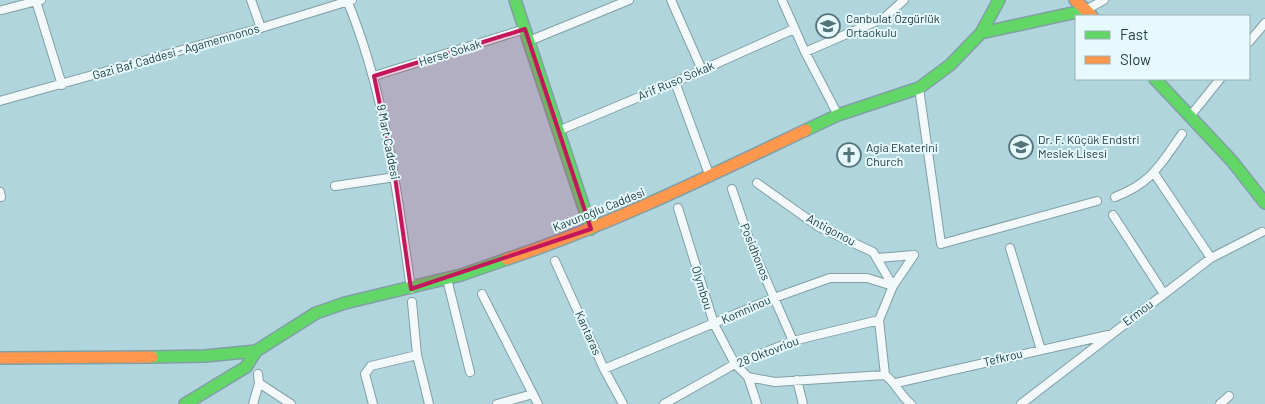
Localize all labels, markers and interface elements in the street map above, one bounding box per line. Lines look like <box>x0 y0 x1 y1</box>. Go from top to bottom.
place label: Canbulat Özgürlük Ortaokulu <box>846 11 940 39</box>
school or university icon: Canbulat Özgürlük Ortaokulu <box>815 13 841 39</box>
legend <box>1075 15 1250 80</box>
street label: Gazi Baf Caddesi - Agamemnonos <box>91 20 261 82</box>
text: Fast <box>1120 25 1148 43</box>
street label: Herse Sokak <box>417 36 483 68</box>
text: Slow <box>1120 50 1151 68</box>
street label: Arif Ruso Sokak <box>635 58 716 102</box>
street label: 9 Mart Caddesi <box>375 103 403 181</box>
place label: Dr. F. Küçük Endstri Meslek Lisesi <box>1038 132 1140 160</box>
school or university icon: Dr. F. Küçük Endstri Meslek Lisesi <box>1008 134 1034 160</box>
place label: Agia Ekaterini Church <box>866 140 938 168</box>
church icon: Agia Ekaterini Church <box>836 142 862 168</box>
street label: Kavunoğlu Caddesi <box>551 184 647 234</box>
street label: Antigonou <box>805 210 858 248</box>
street label: Posidhonos <box>738 221 774 282</box>
street label: Olymbou <box>690 264 716 311</box>
street label: Komninou <box>719 292 772 326</box>
street label: Ermou <box>1119 296 1155 328</box>
street label: Kantaras <box>573 308 605 357</box>
street label: 28 Oktovriou <box>735 333 801 369</box>
street label: Tefkrou <box>982 346 1024 368</box>

